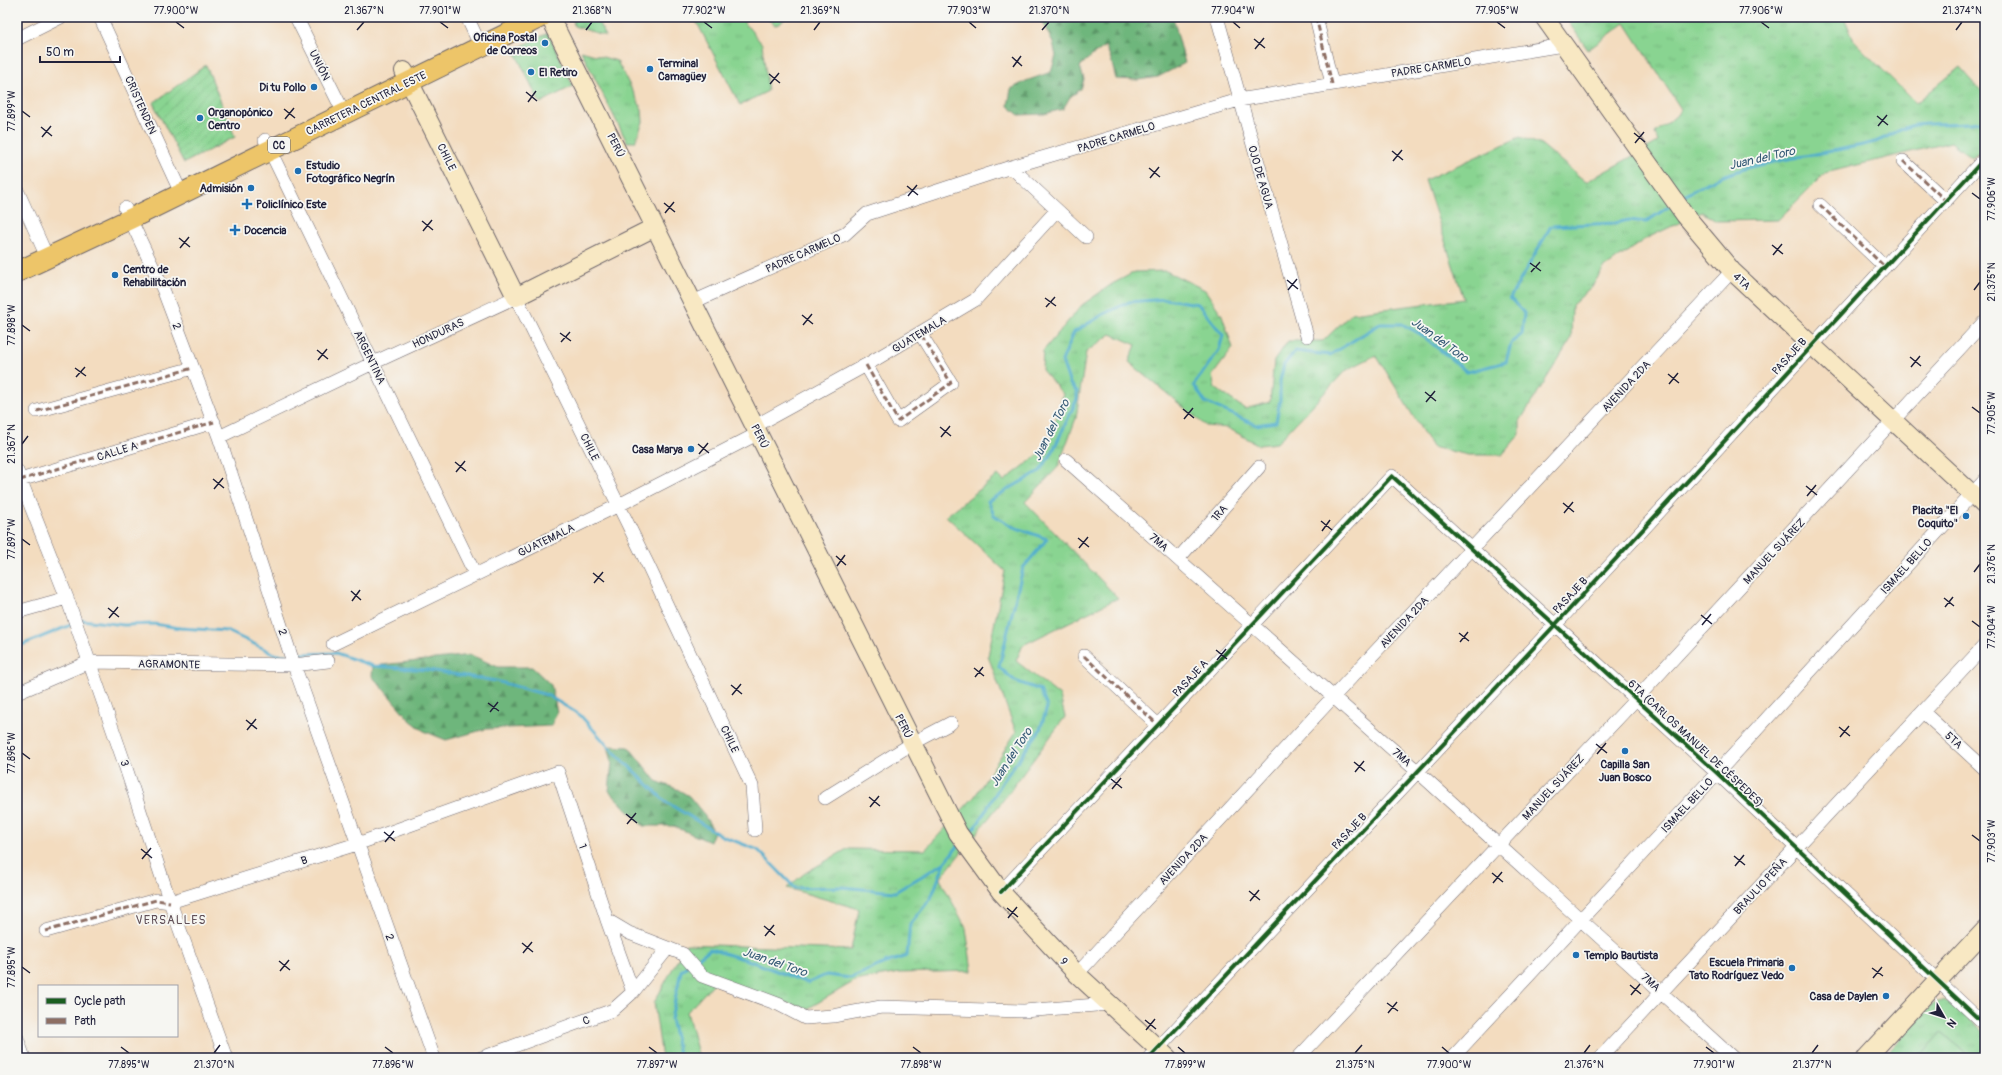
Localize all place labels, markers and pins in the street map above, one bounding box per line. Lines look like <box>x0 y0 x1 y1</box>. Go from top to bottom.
place label: Oficina Postal de Correos <box>473 31 537 57</box>
marker: Oficina Postal de Correos <box>540 38 550 48</box>
place label: Terminal Camagüey <box>657 57 706 83</box>
marker: Terminal Camagüey <box>645 64 655 74</box>
place label: El Retiro <box>539 66 578 79</box>
marker: El Retiro <box>526 67 536 77</box>
place label: Di tu Pollo <box>259 81 306 94</box>
marker: Di tu Pollo <box>309 82 319 92</box>
place label: Organopónico Centro <box>208 106 273 132</box>
marker: Organopónico Centro <box>195 113 205 123</box>
place label: Estudio Fotográfico Negrín <box>306 159 395 185</box>
marker: Estudio Fotográfico Negrín <box>293 166 303 176</box>
place label: Admisión <box>200 182 243 195</box>
marker: Admisión <box>246 183 256 193</box>
marker: Policlínico Este <box>241 198 253 210</box>
place label: Policlínico Este <box>256 198 327 211</box>
marker: Docencia <box>229 224 241 236</box>
place label: Docencia <box>244 224 286 237</box>
place label: Centro de Rehabilitación <box>123 263 186 289</box>
marker: Centro de Rehabilitación <box>110 270 120 280</box>
place label: Casa Marya <box>632 443 683 456</box>
marker: Casa Marya <box>686 444 696 454</box>
place label: Placita "El Coquito" <box>1912 504 1958 530</box>
marker: Placita "El Coquito" <box>1961 511 1971 521</box>
marker: Capilla San Juan Bosco <box>1620 746 1630 756</box>
place label: Capilla San Juan Bosco <box>1599 758 1651 784</box>
place label: Templo Bautista <box>1583 949 1658 962</box>
marker: Templo Bautista <box>1571 950 1581 960</box>
place label: Escuela Primaria Tato Rodríguez Vedo <box>1688 956 1784 982</box>
marker: Escuela Primaria Tato Rodríguez Vedo <box>1787 963 1797 973</box>
place label: Casa de Daylen <box>1810 990 1878 1003</box>
marker: Casa de Daylen <box>1881 991 1891 1001</box>

